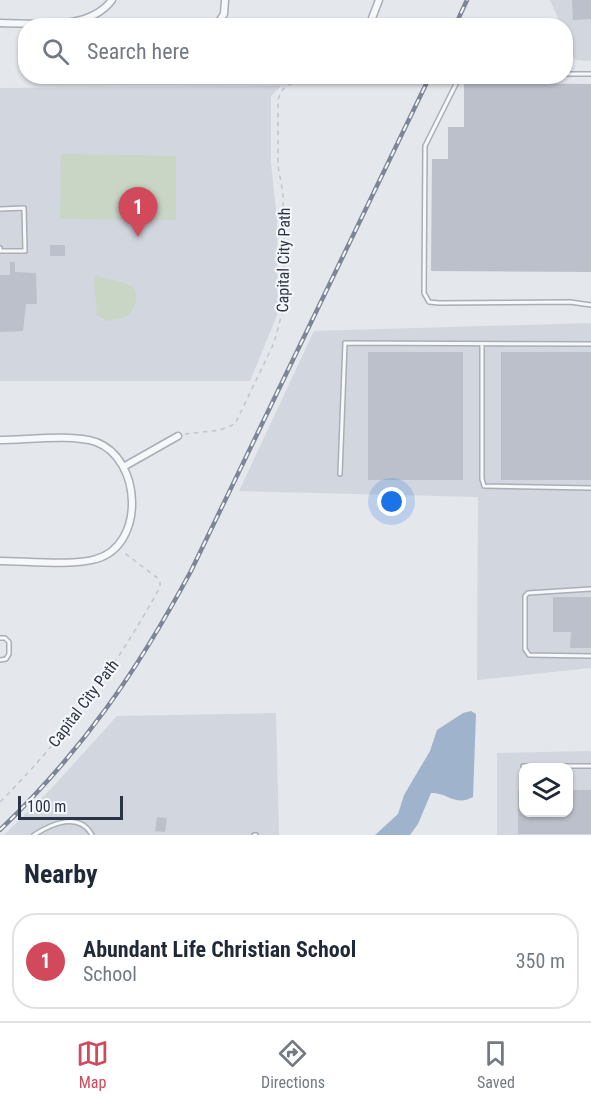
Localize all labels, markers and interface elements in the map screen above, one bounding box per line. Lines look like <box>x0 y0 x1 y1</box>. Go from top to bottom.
search box <box>18 18 573 84</box>
icon: search <box>39 35 72 68</box>
text: Search here <box>87 39 189 64</box>
pin: 1 <box>118 188 158 237</box>
street label: Capital City Path <box>273 207 294 313</box>
your location <box>377 487 406 516</box>
street label: Capital City Path <box>44 656 123 751</box>
map controls <box>519 763 573 817</box>
button: layers <box>519 763 573 817</box>
scale bar <box>18 793 123 820</box>
text: 100 m <box>27 797 66 816</box>
text: Nearby <box>24 859 98 889</box>
text: Abundant Life Christian School <box>83 937 356 962</box>
text: 1 <box>40 949 51 973</box>
text: 350 m <box>516 949 565 973</box>
text: School <box>83 962 137 986</box>
tab: Map <box>76 1037 109 1092</box>
tab: Directions <box>261 1037 325 1092</box>
tab: Saved <box>477 1037 515 1092</box>

